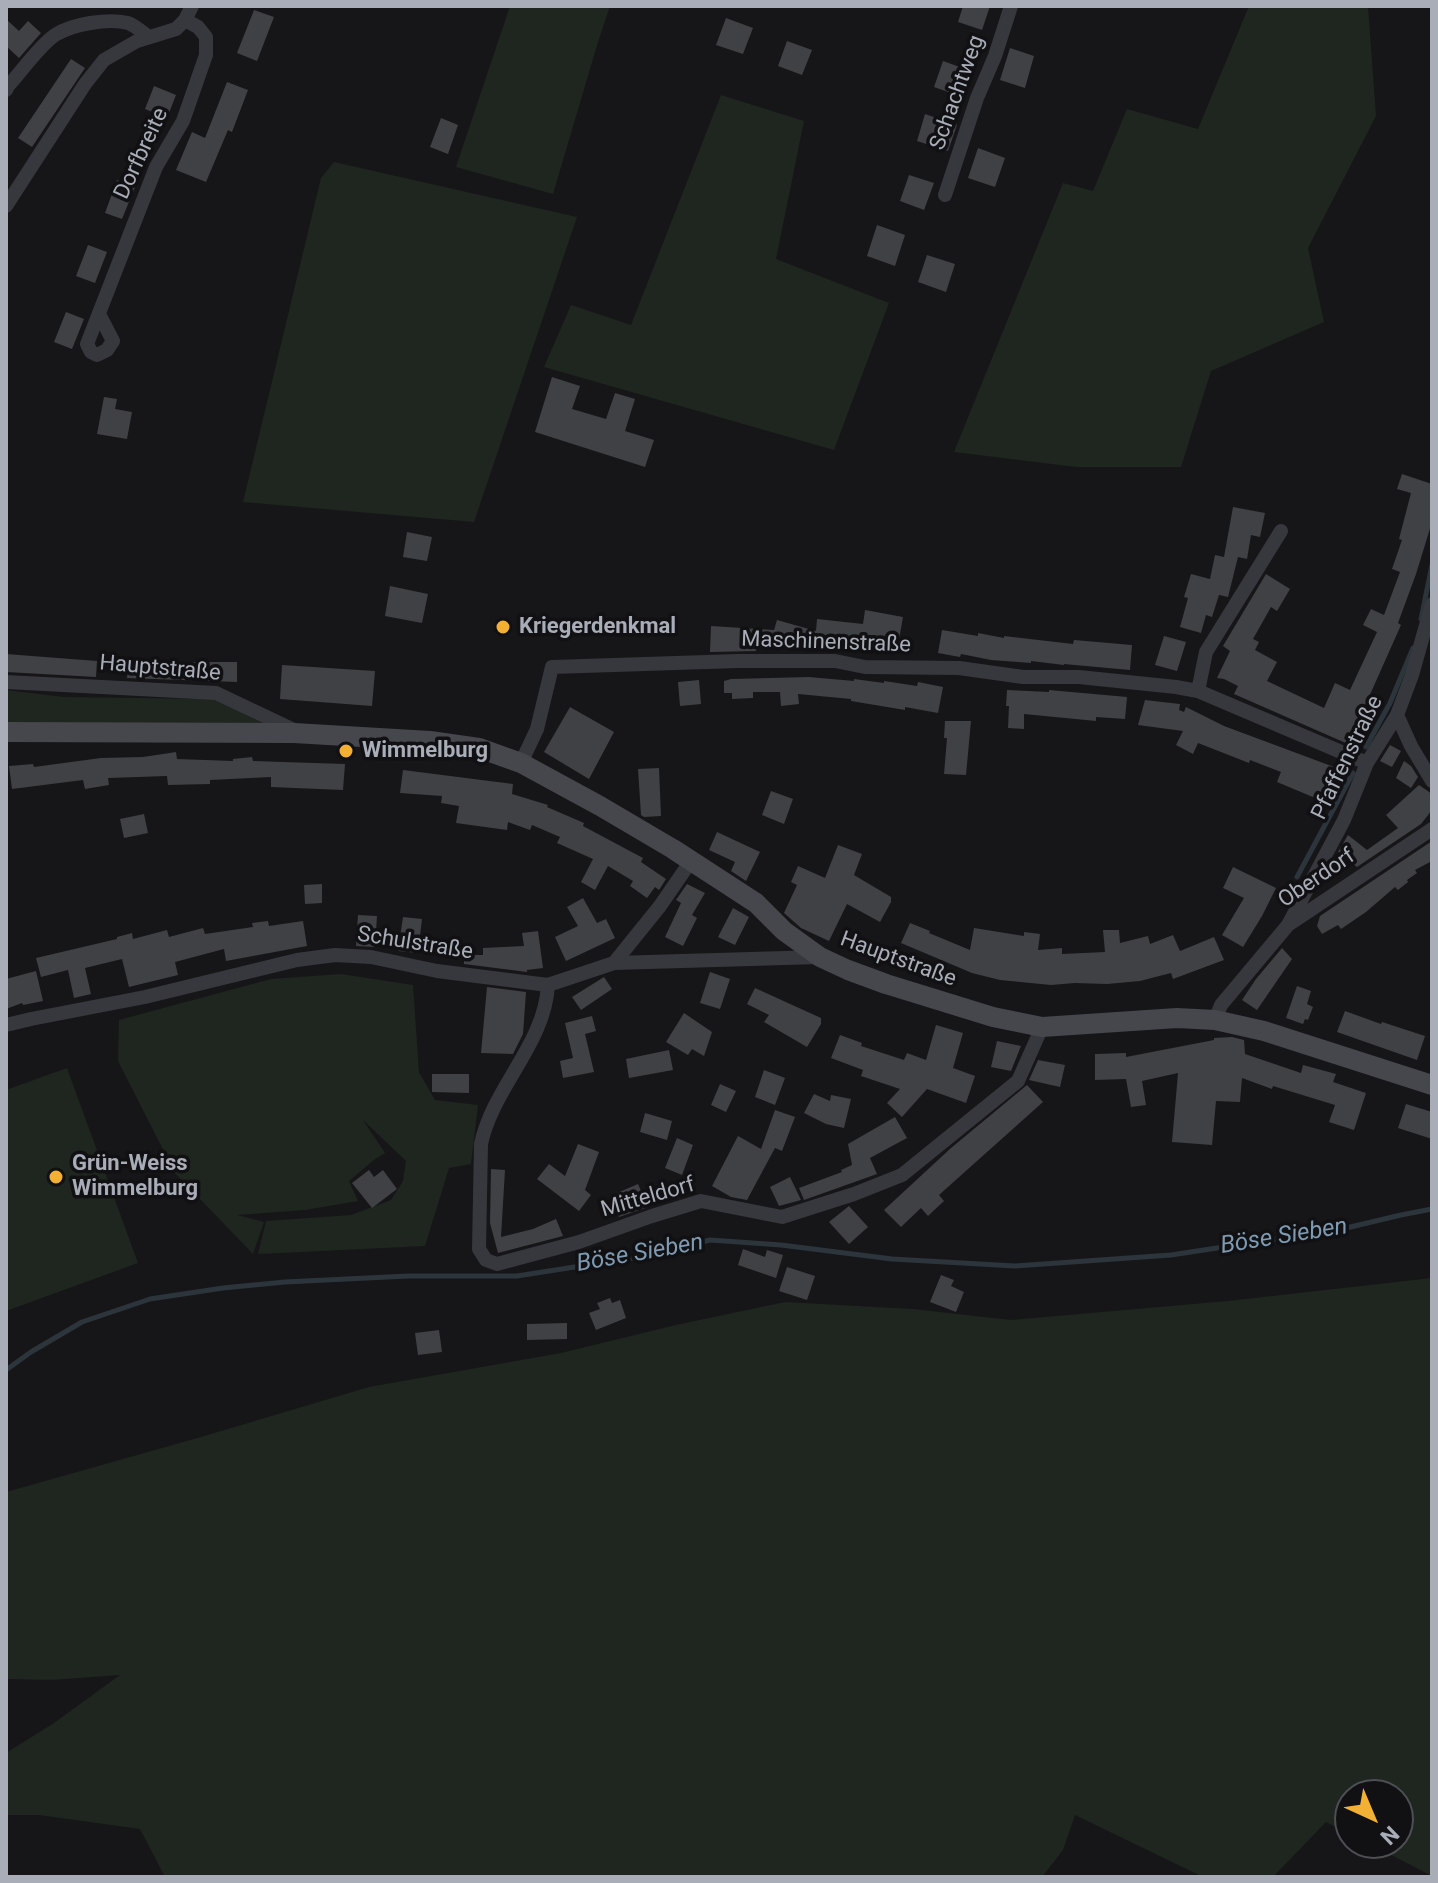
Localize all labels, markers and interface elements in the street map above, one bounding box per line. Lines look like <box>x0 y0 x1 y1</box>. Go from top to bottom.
street label: Schachtweg <box>925 32 991 154</box>
street label: Dorfbreite <box>109 104 175 204</box>
place label: Kriegerdenkmal <box>519 614 676 640</box>
marker: Kriegerdenkmal <box>494 618 512 636</box>
street label: Maschinenstraße <box>741 627 911 659</box>
street label: Hauptstraße <box>98 651 222 687</box>
street label: Pfaffenstraße <box>1307 692 1389 824</box>
place label: Wimmelburg <box>362 738 488 764</box>
marker: Wimmelburg <box>337 742 355 760</box>
street label: Oberdorf <box>1274 844 1360 914</box>
street label: Schulstraße <box>355 922 475 966</box>
street label: Hauptstraße <box>836 927 960 993</box>
place label: Grün-Weiss Wimmelburg <box>72 1151 198 1202</box>
marker: Grün-Weiss Wimmelburg <box>47 1168 65 1186</box>
street label: Mitteldorf <box>598 1172 698 1224</box>
water label: Böse Sieben <box>1218 1213 1350 1261</box>
water label: Böse Sieben <box>574 1229 706 1279</box>
north arrow <box>1334 1779 1414 1859</box>
text: N <box>1375 1821 1404 1850</box>

